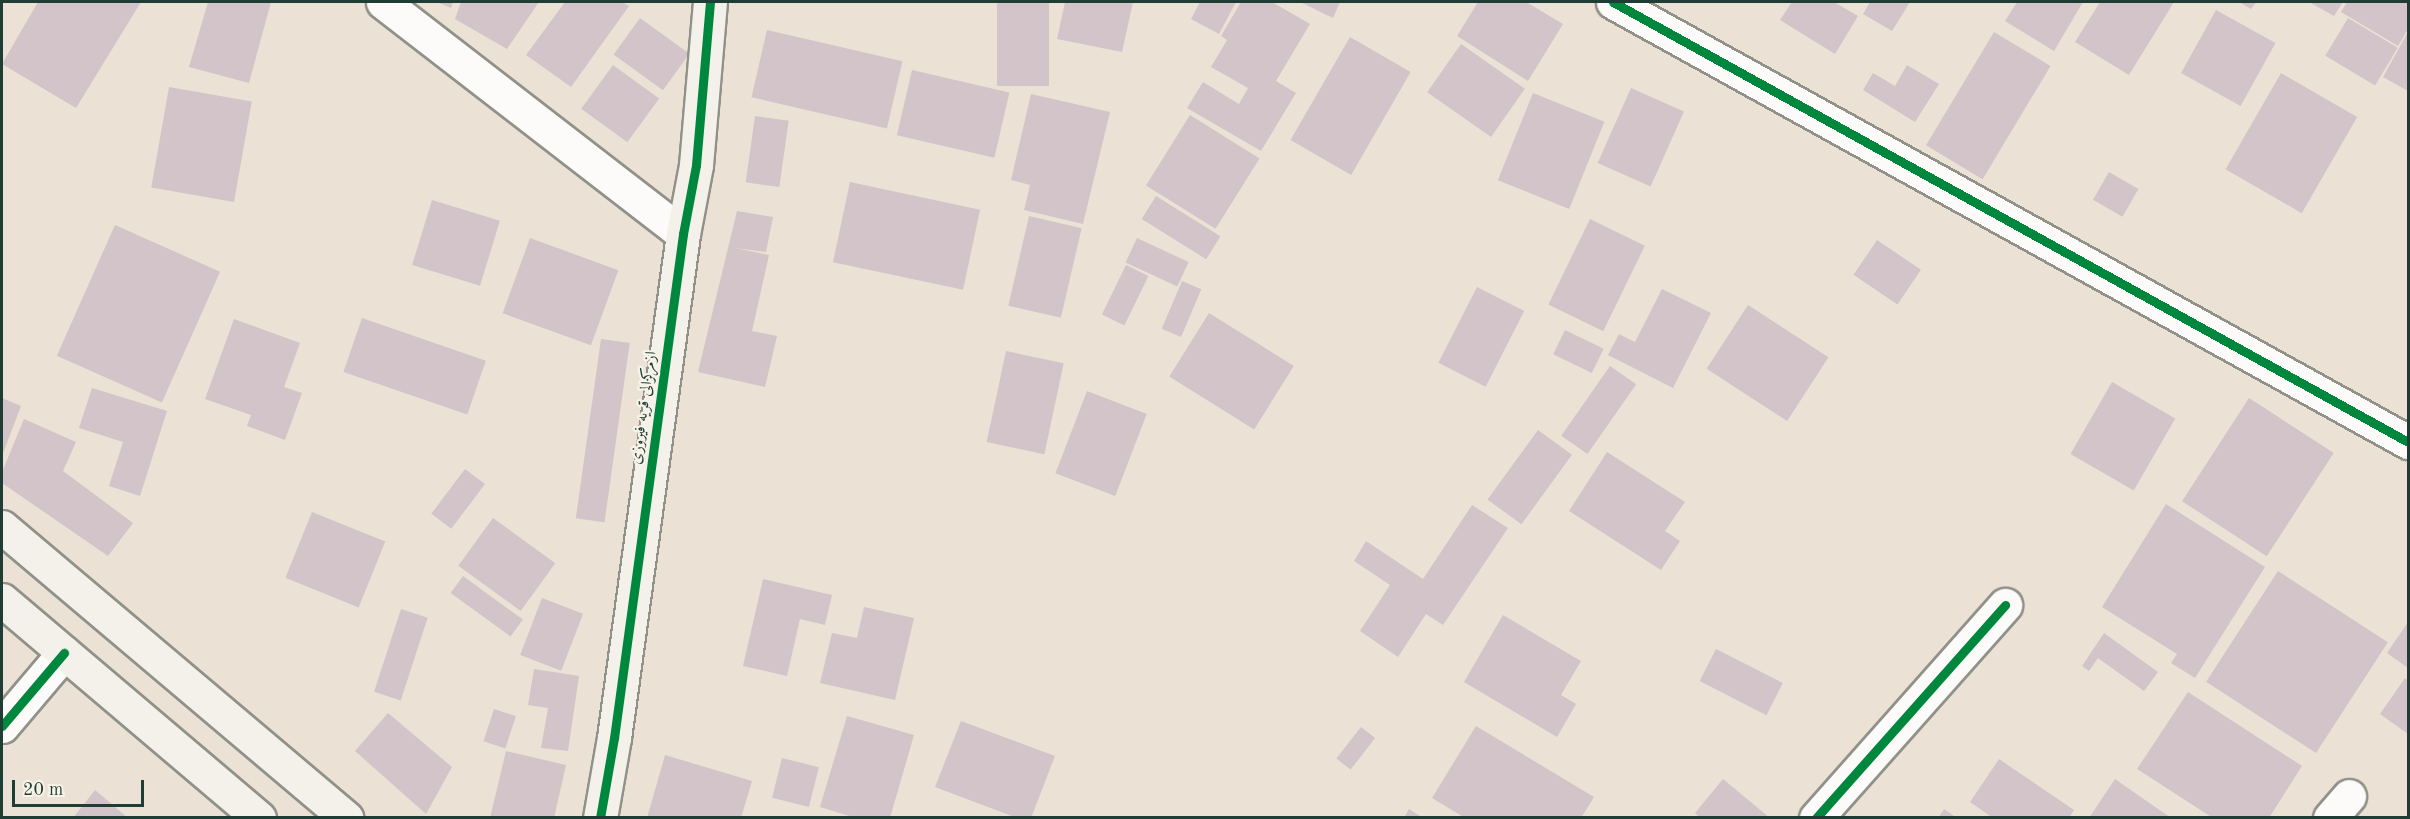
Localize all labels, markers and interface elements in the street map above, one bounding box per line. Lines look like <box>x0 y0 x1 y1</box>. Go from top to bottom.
street label: ازمرکزالی قریه فیروزی <box>627 350 661 466</box>
scale bar <box>15 768 147 806</box>
text: 20 m <box>23 781 63 799</box>

